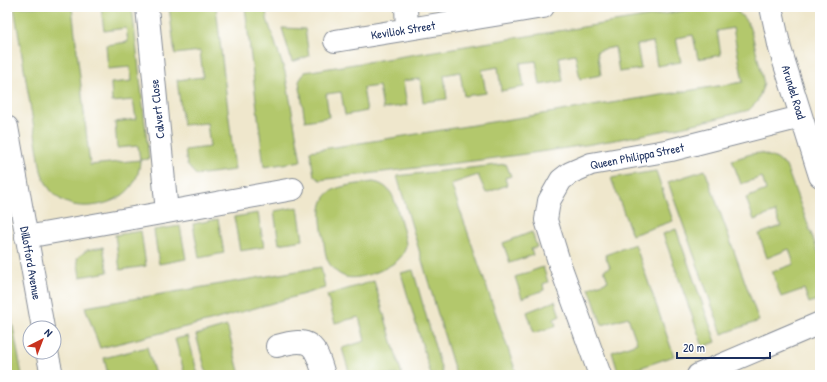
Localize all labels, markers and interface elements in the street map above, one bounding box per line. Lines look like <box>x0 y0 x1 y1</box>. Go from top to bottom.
street label: Keviliok Street <box>370 16 437 43</box>
street label: Arundel Road <box>778 63 810 121</box>
street label: Calvert Close <box>145 78 169 140</box>
street label: Queen Philippa Street <box>589 138 686 173</box>
street label: Dillotford Avenue <box>16 225 46 301</box>
north arrow <box>22 320 62 360</box>
text: N <box>42 325 56 340</box>
scale bar <box>677 334 770 360</box>
text: 20 m <box>683 339 705 356</box>

